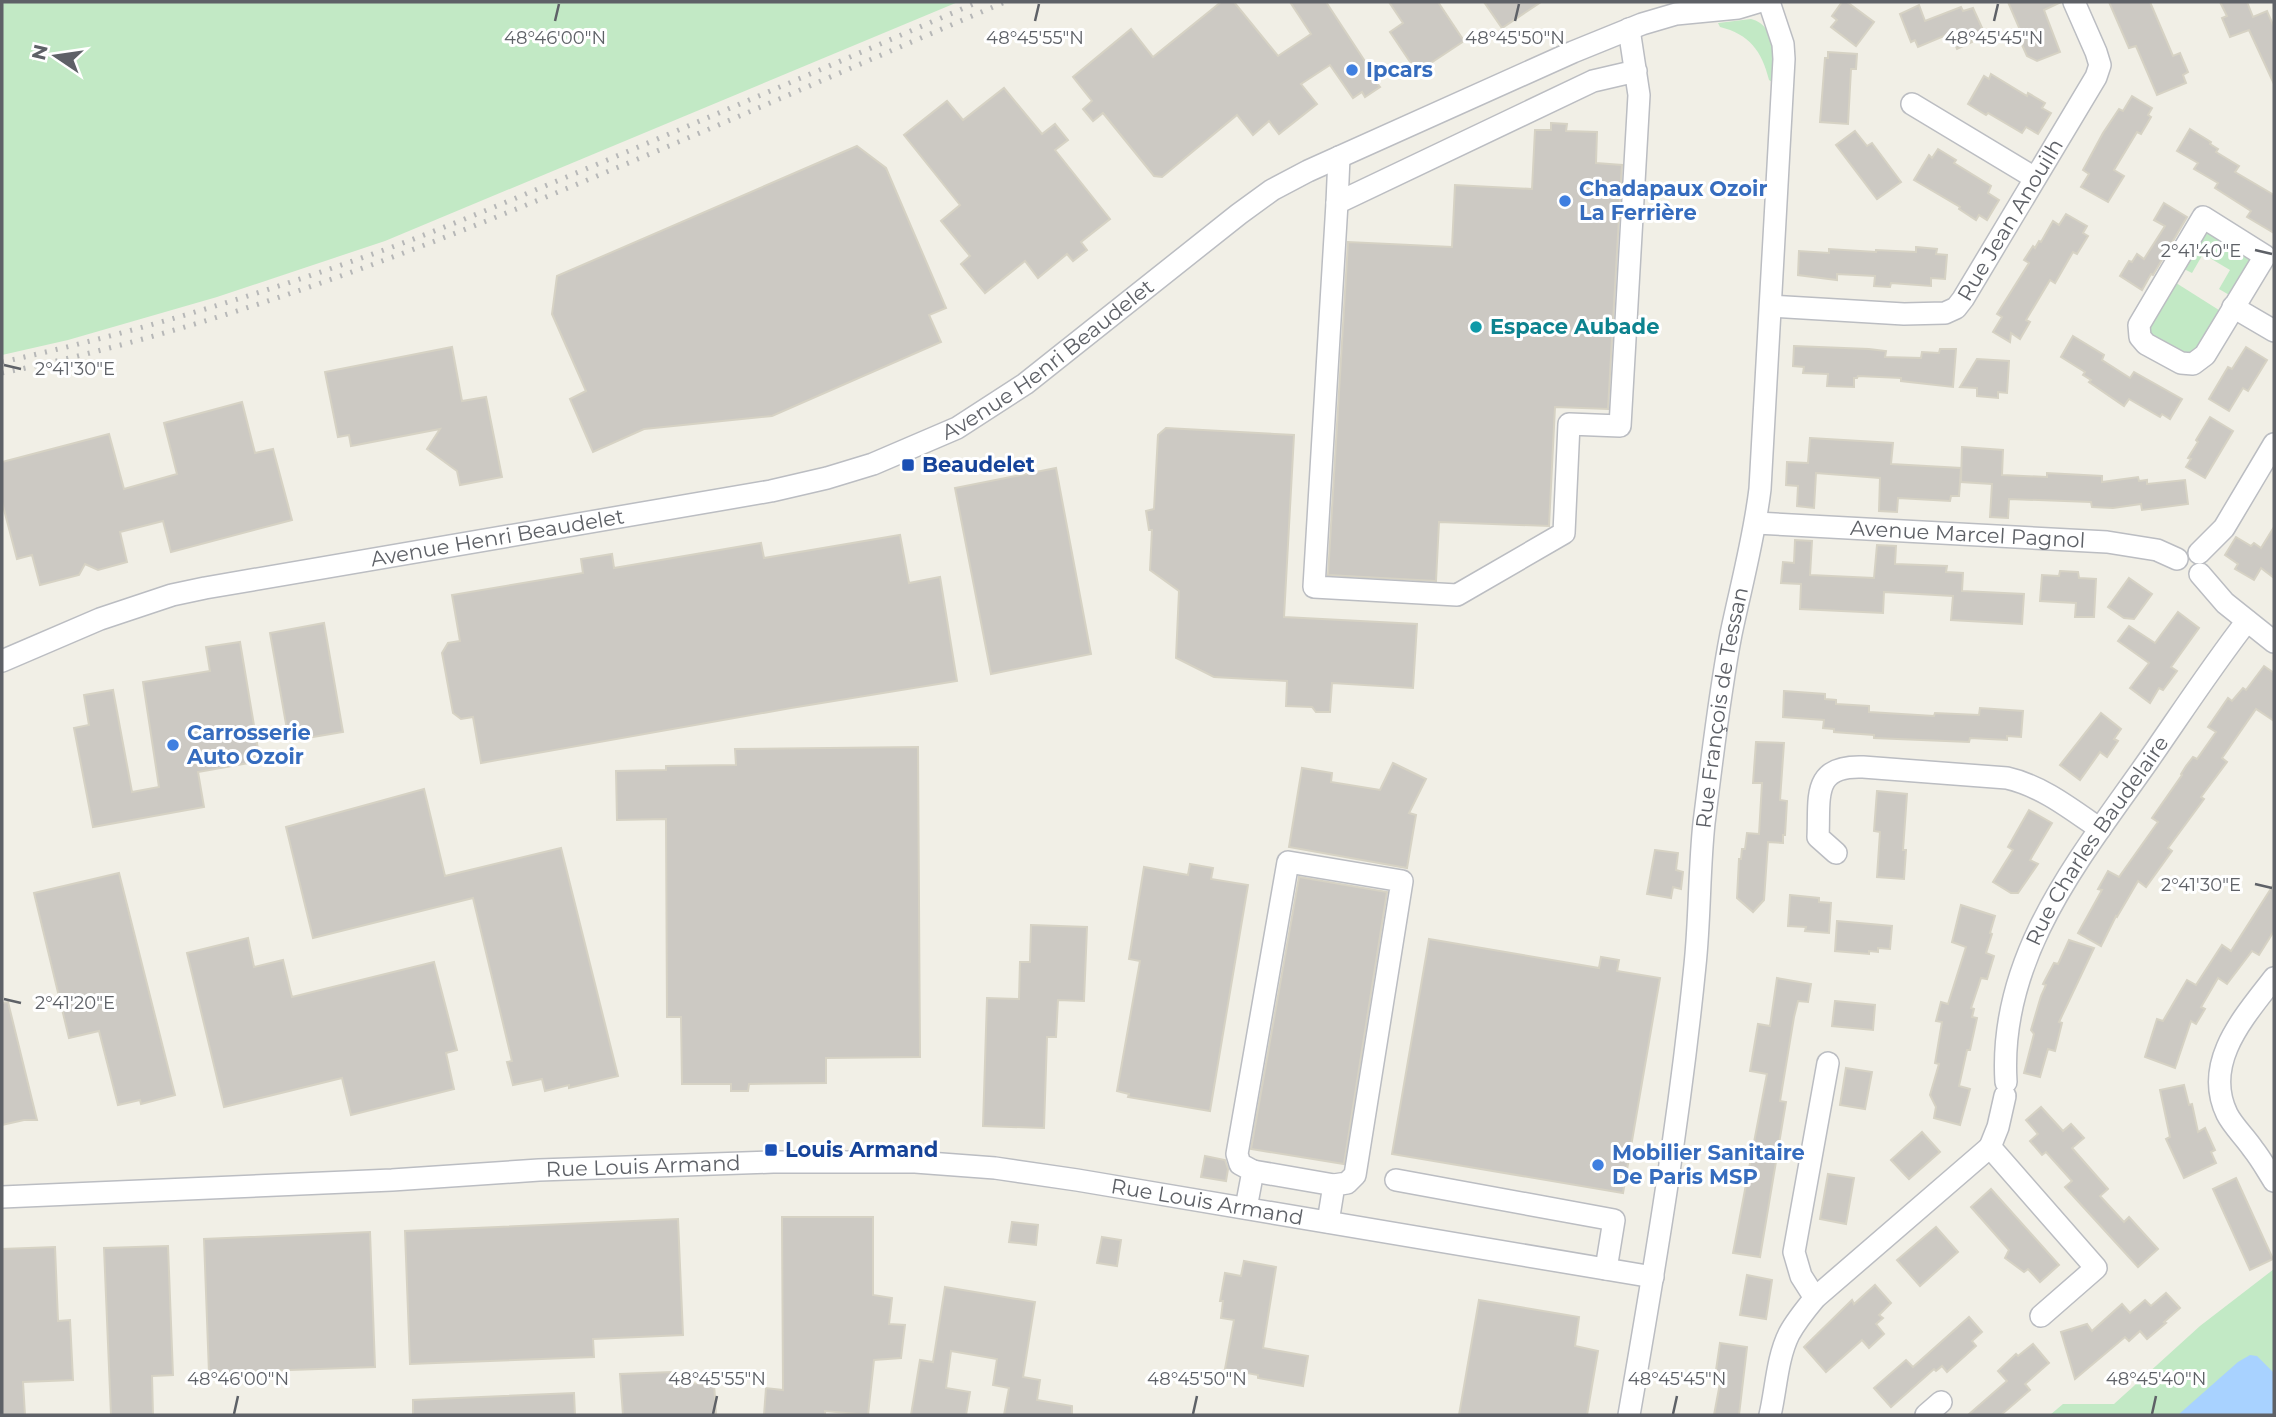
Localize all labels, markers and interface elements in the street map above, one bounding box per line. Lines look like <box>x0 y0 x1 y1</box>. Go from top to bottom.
north arrow <box>21 21 91 91</box>
text: 48°46'00"N <box>504 27 606 49</box>
text: 48°45'55"N <box>986 27 1084 49</box>
text: 48°45'50"N <box>1465 27 1565 49</box>
text: 48°45'45"N <box>1945 27 2043 49</box>
text: N <box>27 42 53 62</box>
place label: Ipcars <box>1366 57 1433 82</box>
marker: Ipcars <box>1344 62 1360 78</box>
street label: Rue Jean Anouilh <box>1952 134 2068 305</box>
place label: Chadapaux Ozoir La Ferrière <box>1579 176 1767 225</box>
marker: Chadapaux Ozoir La Ferrière <box>1557 193 1573 209</box>
text: 2°41'40"E <box>2161 240 2241 262</box>
street label: Avenue Henri Beaudelet <box>938 274 1158 445</box>
place label: Espace Aubade <box>1490 314 1659 339</box>
marker: Espace Aubade <box>1468 319 1484 335</box>
text: 2°41'30"E <box>35 358 115 380</box>
place label: Beaudelet <box>922 452 1035 477</box>
marker: Beaudelet <box>900 457 916 473</box>
street label: Avenue Henri Beaudelet <box>369 503 626 571</box>
street label: Avenue Marcel Pagnol <box>1849 515 2086 553</box>
street label: Rue François de Tessan <box>1690 584 1753 830</box>
place label: Carrosserie Auto Ozoir <box>186 720 311 769</box>
street label: Rue Charles Baudelaire <box>2020 731 2174 949</box>
marker: Carrosserie Auto Ozoir <box>165 737 181 753</box>
text: 2°41'30"E <box>2161 874 2241 896</box>
text: 2°41'20"E <box>35 992 115 1014</box>
place label: Louis Armand <box>785 1137 938 1162</box>
place label: Mobilier Sanitaire De Paris MSP <box>1612 1140 1805 1189</box>
marker: Louis Armand <box>763 1142 779 1158</box>
street label: Rue Louis Armand <box>545 1150 741 1182</box>
marker: Mobilier Sanitaire De Paris MSP <box>1590 1157 1606 1173</box>
street label: Rue Louis Armand <box>1109 1173 1305 1230</box>
text: 48°46'00"N <box>187 1368 289 1390</box>
text: 48°45'55"N <box>668 1368 766 1390</box>
text: 48°45'50"N <box>1147 1368 1247 1390</box>
text: 48°45'45"N <box>1628 1368 1726 1390</box>
text: 48°45'40"N <box>2106 1368 2206 1390</box>

